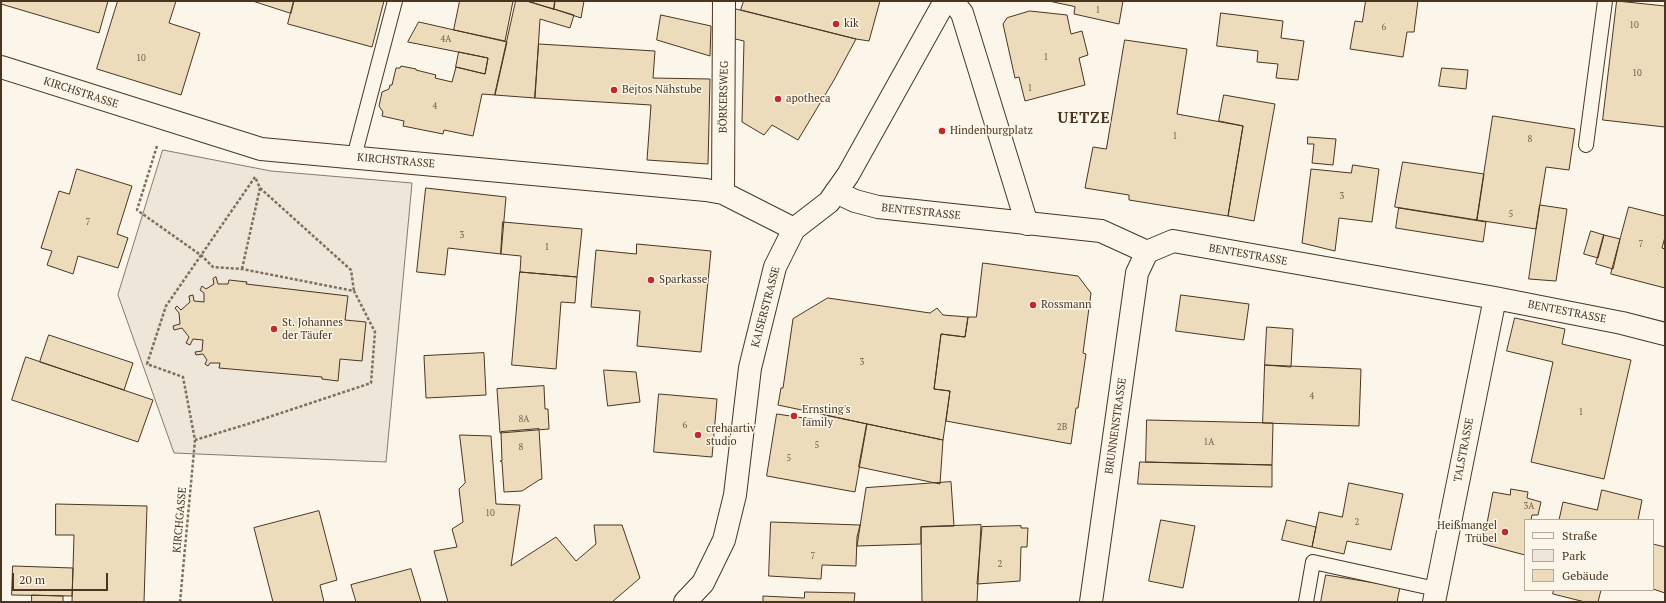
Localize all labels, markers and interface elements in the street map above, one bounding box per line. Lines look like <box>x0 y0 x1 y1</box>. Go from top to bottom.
house number: 1 <box>1096 5 1100 15</box>
place label: kik <box>844 17 859 31</box>
marker: kik <box>831 19 841 29</box>
house number: 10 <box>1629 20 1639 30</box>
house number: 6 <box>1382 22 1386 32</box>
house number: 4A <box>441 34 451 44</box>
house number: 1 <box>1044 52 1048 62</box>
house number: 10 <box>136 53 146 63</box>
street label: BÖRKERSWEG <box>717 61 731 133</box>
house number: 10 <box>1632 68 1642 78</box>
street label: KIRCHSTRASSE <box>42 75 120 111</box>
place label: Bejtos Nähstube <box>622 83 702 97</box>
house number: 1 <box>1028 83 1032 93</box>
marker: Bejtos Nähstube <box>609 85 619 95</box>
place label: apotheca <box>786 92 830 106</box>
marker: apotheca <box>773 94 783 104</box>
house number: 4 <box>433 101 437 111</box>
district label: UETZE <box>1057 110 1111 128</box>
place label: Hindenburgplatz <box>950 124 1033 138</box>
marker: Hindenburgplatz <box>937 126 947 136</box>
house number: 1 <box>1173 131 1177 141</box>
house number: 8 <box>1528 134 1532 144</box>
street label: KIRCHSTRASSE <box>356 151 436 171</box>
house number: 3 <box>1340 191 1344 201</box>
street label: BENTESTRASSE <box>881 201 961 223</box>
house number: 5 <box>1509 209 1513 219</box>
house number: 7 <box>86 217 90 227</box>
house number: 3 <box>460 230 464 240</box>
house number: 7 <box>1639 239 1643 249</box>
house number: 1 <box>545 242 549 252</box>
street label: BENTESTRASSE <box>1208 242 1288 268</box>
street label: KAISERSTRASSE <box>749 265 783 349</box>
place label: Sparkasse <box>659 273 707 287</box>
marker: Sparkasse <box>646 275 656 285</box>
place label: Rossmann <box>1041 298 1092 312</box>
street label: BENTESTRASSE <box>1527 298 1607 326</box>
marker: Rossmann <box>1028 300 1038 310</box>
place label: St. Johannes der Täufer <box>282 316 343 342</box>
marker: St. Johannes der Täufer <box>269 324 279 334</box>
house number: 3 <box>860 357 864 367</box>
street label: BRUNNENSTRASSE <box>1103 377 1129 475</box>
house number: 4 <box>1310 391 1314 401</box>
place label: Ernsting's family <box>802 403 851 429</box>
house number: 1 <box>1579 407 1583 417</box>
marker: Ernsting's family <box>789 411 799 421</box>
house number: 8A <box>519 414 529 424</box>
street label: TALSTRASSE <box>1451 417 1477 483</box>
house number: 6 <box>683 420 687 430</box>
place label: crehaartiv studio <box>706 422 756 448</box>
house number: 2B <box>1057 422 1067 432</box>
marker: crehaartiv studio <box>693 430 703 440</box>
house number: 1A <box>1204 437 1214 447</box>
house number: 5 <box>815 440 819 450</box>
house number: 8 <box>519 442 523 452</box>
house number: 5 <box>787 453 791 463</box>
street label: KIRCHGASSE <box>171 487 189 553</box>
house number: 3A <box>1524 501 1534 511</box>
house number: 10 <box>485 508 495 518</box>
house number: 2 <box>1355 517 1359 527</box>
place label: Heißmangel Trübel <box>1437 519 1497 545</box>
legend <box>1524 519 1654 591</box>
marker: Heißmangel Trübel <box>1500 527 1510 537</box>
text: Straße <box>1562 528 1597 543</box>
text: Park <box>1562 548 1586 563</box>
house number: 7 <box>811 551 815 561</box>
house number: 2 <box>998 559 1002 569</box>
scale bar <box>14 565 110 591</box>
text: Gebäude <box>1562 568 1608 583</box>
text: 20 m <box>19 572 45 587</box>

